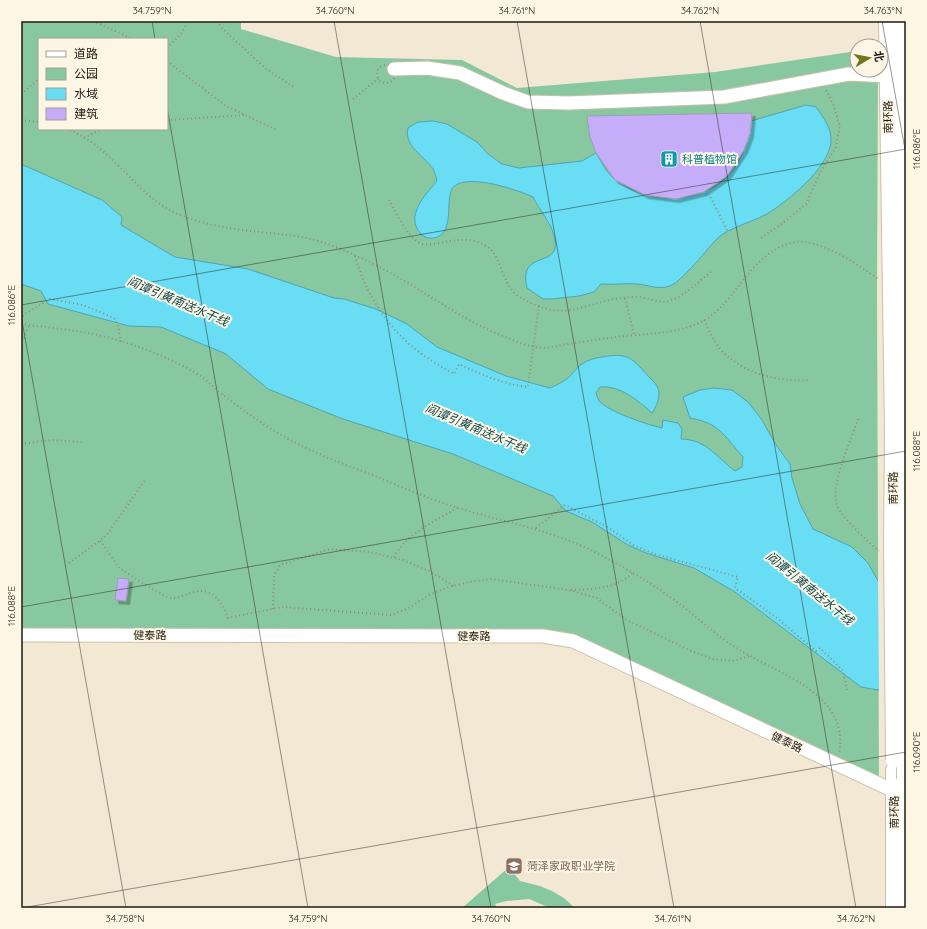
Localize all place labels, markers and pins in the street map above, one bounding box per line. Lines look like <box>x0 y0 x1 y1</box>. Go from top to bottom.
building icon: 科普植物馆 <box>659 149 679 169</box>
place label: 科普植物馆 <box>682 152 737 166</box>
school or university icon: 菏泽家政职业学院 <box>504 856 524 876</box>
place label: 菏泽家政职业学院 <box>527 859 615 873</box>

